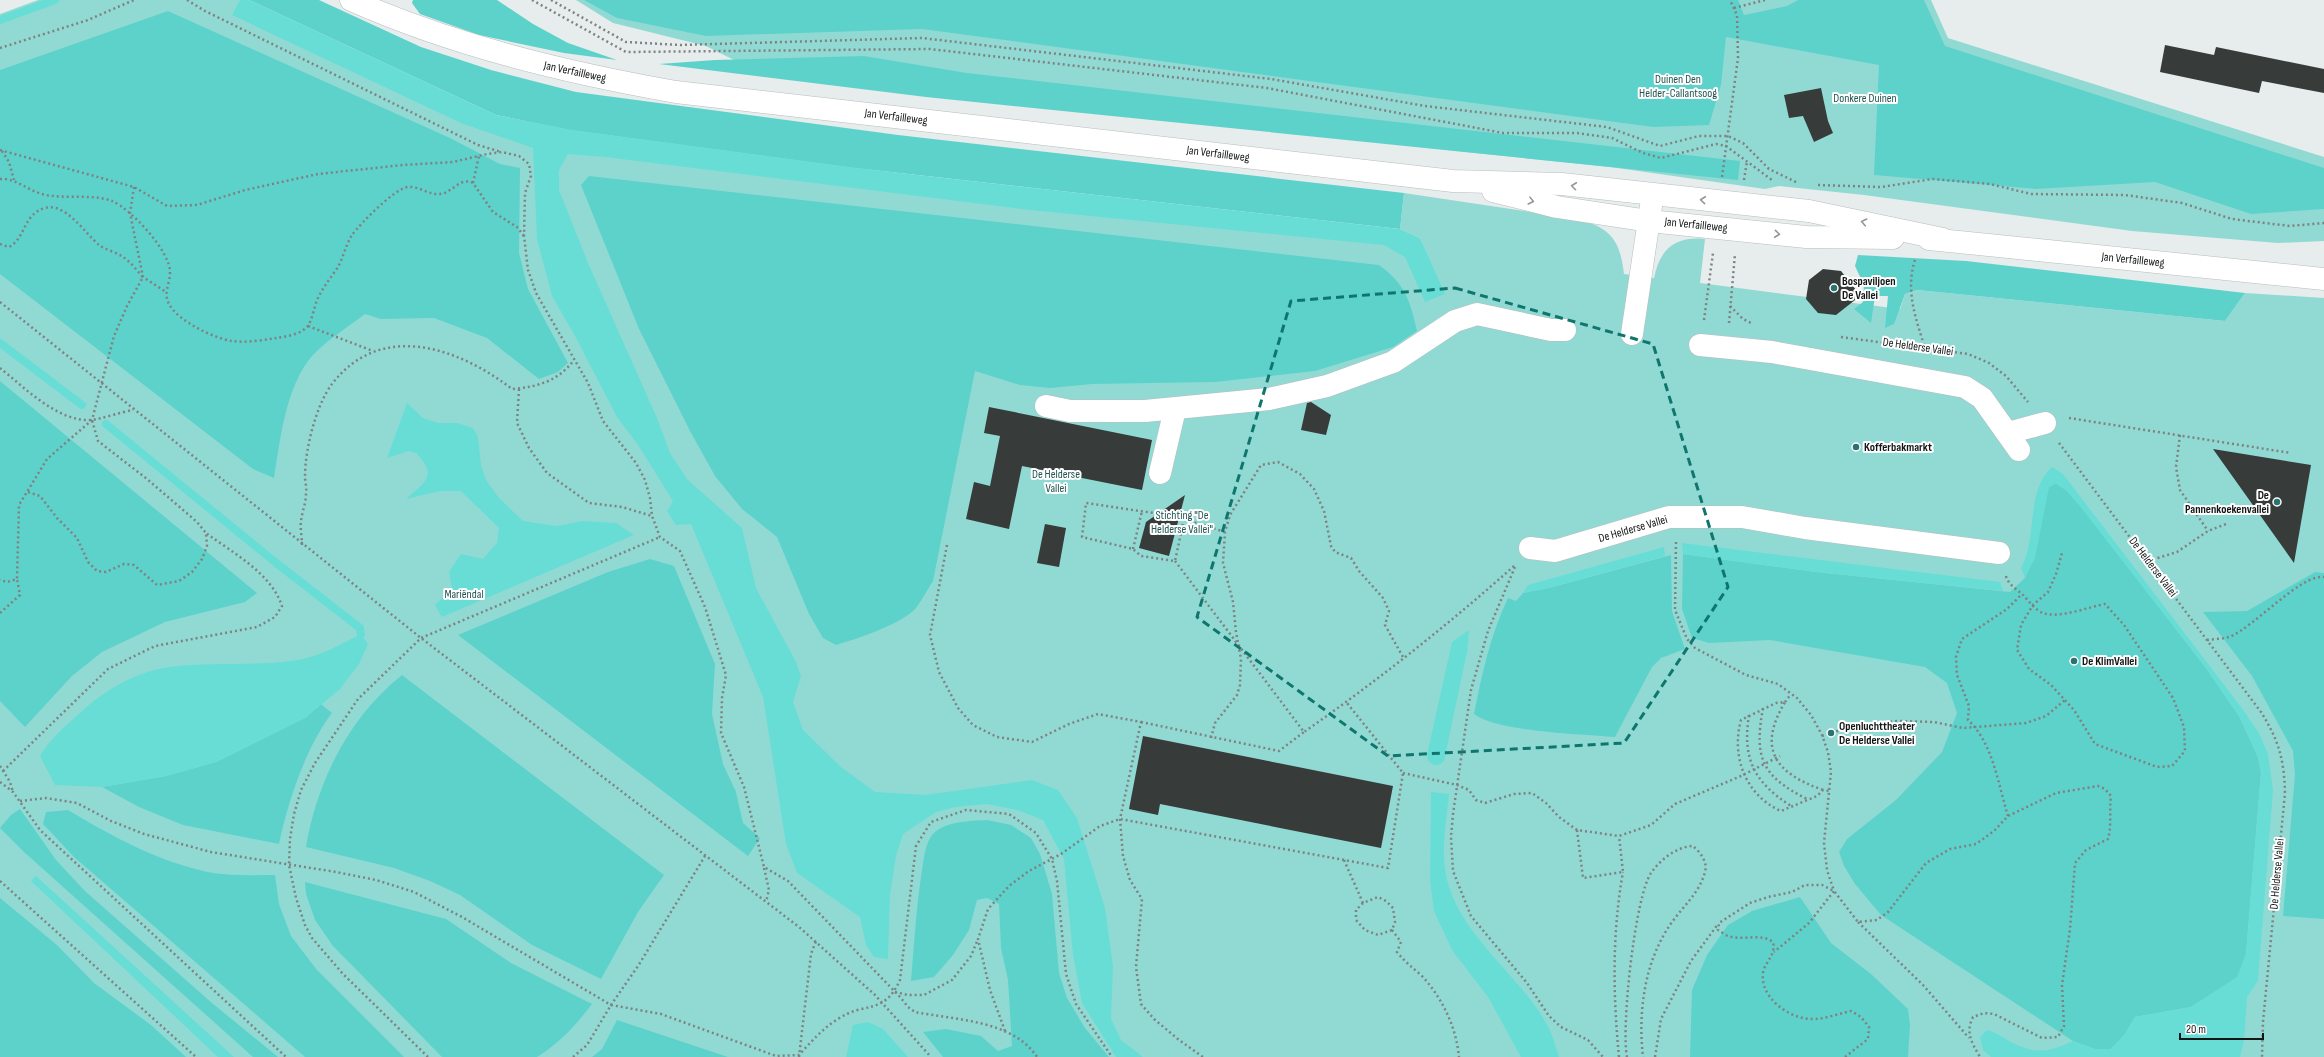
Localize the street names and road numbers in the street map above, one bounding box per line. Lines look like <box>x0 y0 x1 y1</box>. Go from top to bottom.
street label: Jan Verfailleweg <box>541 58 608 86</box>
street label: Jan Verfailleweg <box>863 106 929 128</box>
street label: Jan Verfailleweg <box>1185 143 1251 165</box>
street label: Jan Verfailleweg <box>1663 214 1728 236</box>
street label: Jan Verfailleweg <box>2100 249 2165 271</box>
street label: De Helderse Vallei <box>1882 335 1954 359</box>
street label: De Helderse Vallei <box>1597 512 1669 546</box>
street label: De Helderse Vallei <box>2126 534 2180 600</box>
street label: De Helderse Vallei <box>2266 838 2288 910</box>

